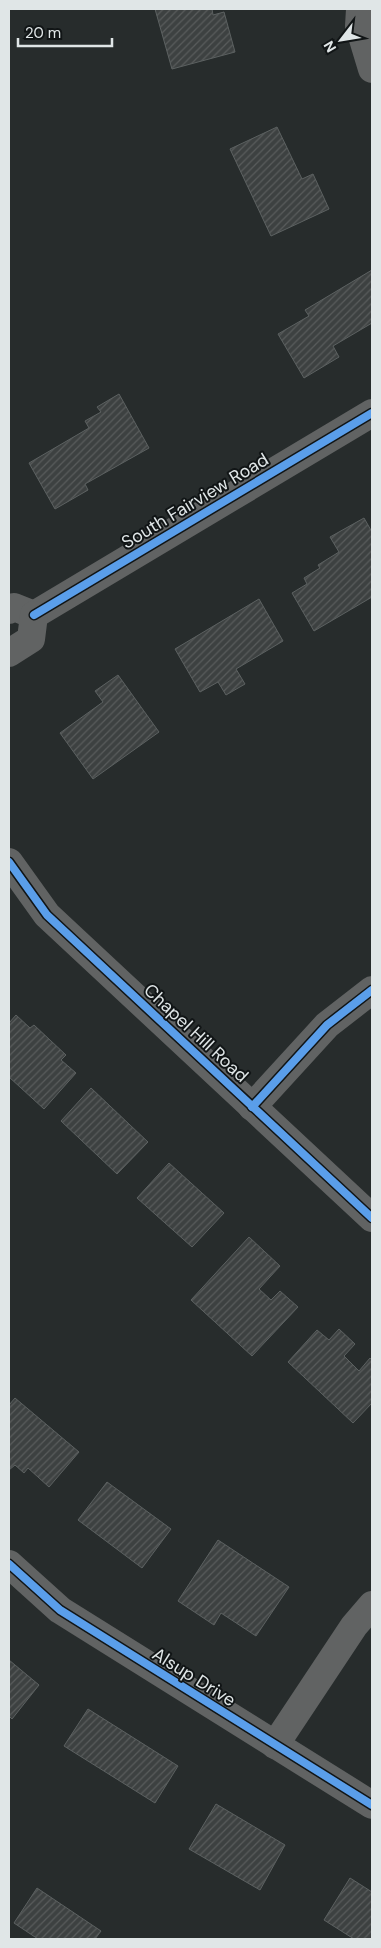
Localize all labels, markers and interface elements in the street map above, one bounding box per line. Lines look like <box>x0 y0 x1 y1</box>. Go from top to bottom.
scale bar <box>18 15 111 47</box>
north arrow <box>316 15 366 65</box>
text: 20 m <box>25 23 61 43</box>
text: N <box>320 38 340 56</box>
street label: South Fairview Road <box>117 448 273 554</box>
street label: Chapel Hill Road <box>139 978 253 1088</box>
street label: Alsup Drive <box>148 1642 240 1712</box>

